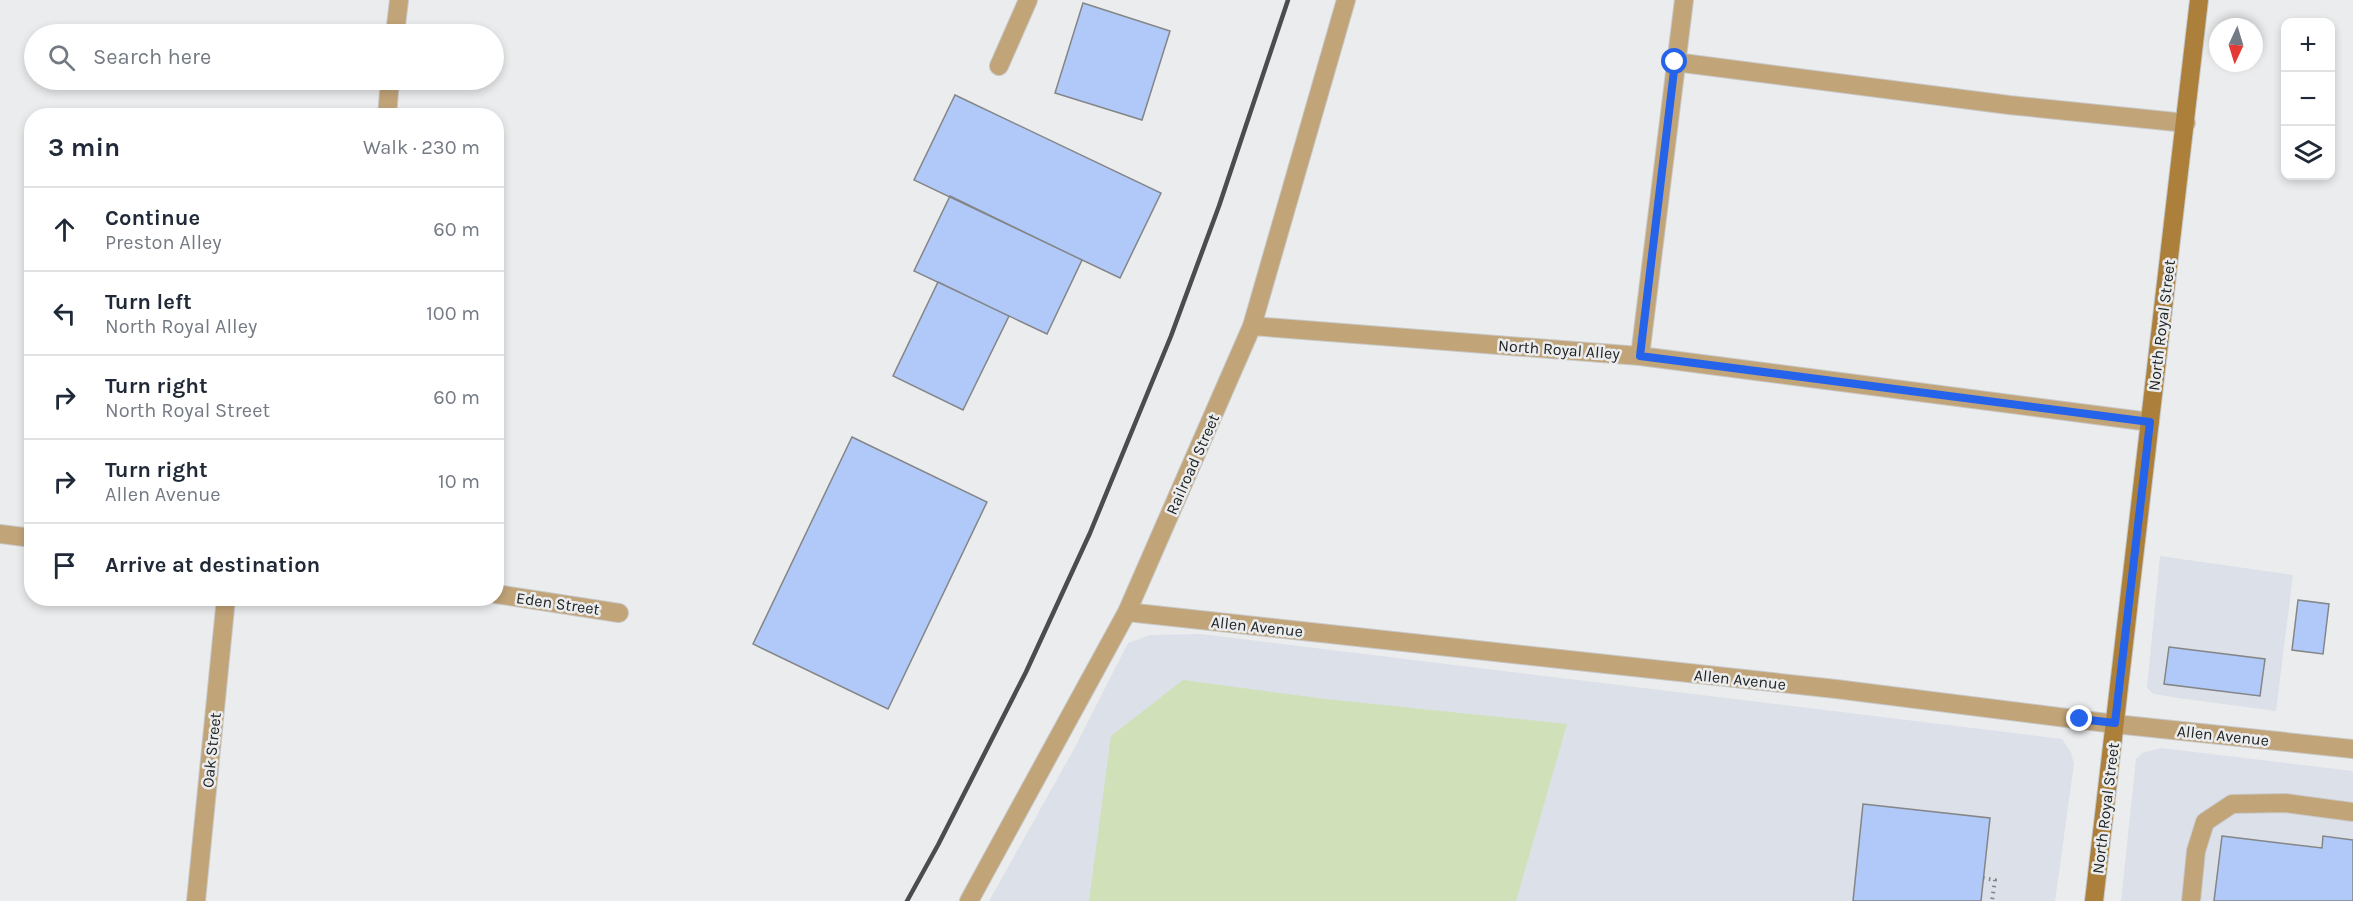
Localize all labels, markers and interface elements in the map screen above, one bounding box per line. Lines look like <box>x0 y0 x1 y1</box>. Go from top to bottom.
north arrow <box>2209 18 2263 72</box>
map controls <box>2281 18 2335 180</box>
button: + <box>2281 18 2335 72</box>
search box <box>24 24 504 90</box>
icon: search <box>45 41 78 74</box>
text: Search here <box>93 44 211 70</box>
route start <box>1661 48 1687 74</box>
button: − <box>2281 72 2335 126</box>
button: layers <box>2281 126 2335 180</box>
text: 3 min <box>48 132 120 163</box>
text: Walk · 230 m <box>363 136 480 159</box>
text: Continue <box>105 205 200 231</box>
icon: ahead <box>48 213 81 246</box>
text: 60 m <box>433 218 480 241</box>
text: Preston Alley <box>105 231 222 254</box>
street label: North Royal Street <box>2144 258 2179 392</box>
text: Turn left <box>105 289 192 315</box>
icon: left <box>48 297 81 330</box>
text: 100 m <box>426 302 480 325</box>
text: North Royal Alley <box>105 315 257 338</box>
street label: North Royal Alley <box>1498 336 1621 363</box>
text: Turn right <box>105 373 208 399</box>
icon: right <box>48 381 81 414</box>
text: 60 m <box>433 386 480 409</box>
text: North Royal Street <box>105 399 270 422</box>
street label: Railroad Street <box>1162 411 1223 518</box>
text: Turn right <box>105 457 208 483</box>
icon: right <box>48 465 81 498</box>
text: 10 m <box>438 470 480 493</box>
text: Allen Avenue <box>105 483 221 506</box>
icon: arrive <box>48 549 81 582</box>
text: Arrive at destination <box>105 552 320 578</box>
street label: Eden Street <box>515 588 601 619</box>
street label: Allen Avenue <box>1210 612 1304 641</box>
street label: Allen Avenue <box>1693 665 1787 694</box>
route end <box>2066 705 2092 731</box>
street label: Oak Street <box>198 711 225 789</box>
street label: Allen Avenue <box>2176 721 2270 750</box>
street label: North Royal Street <box>2088 741 2123 875</box>

